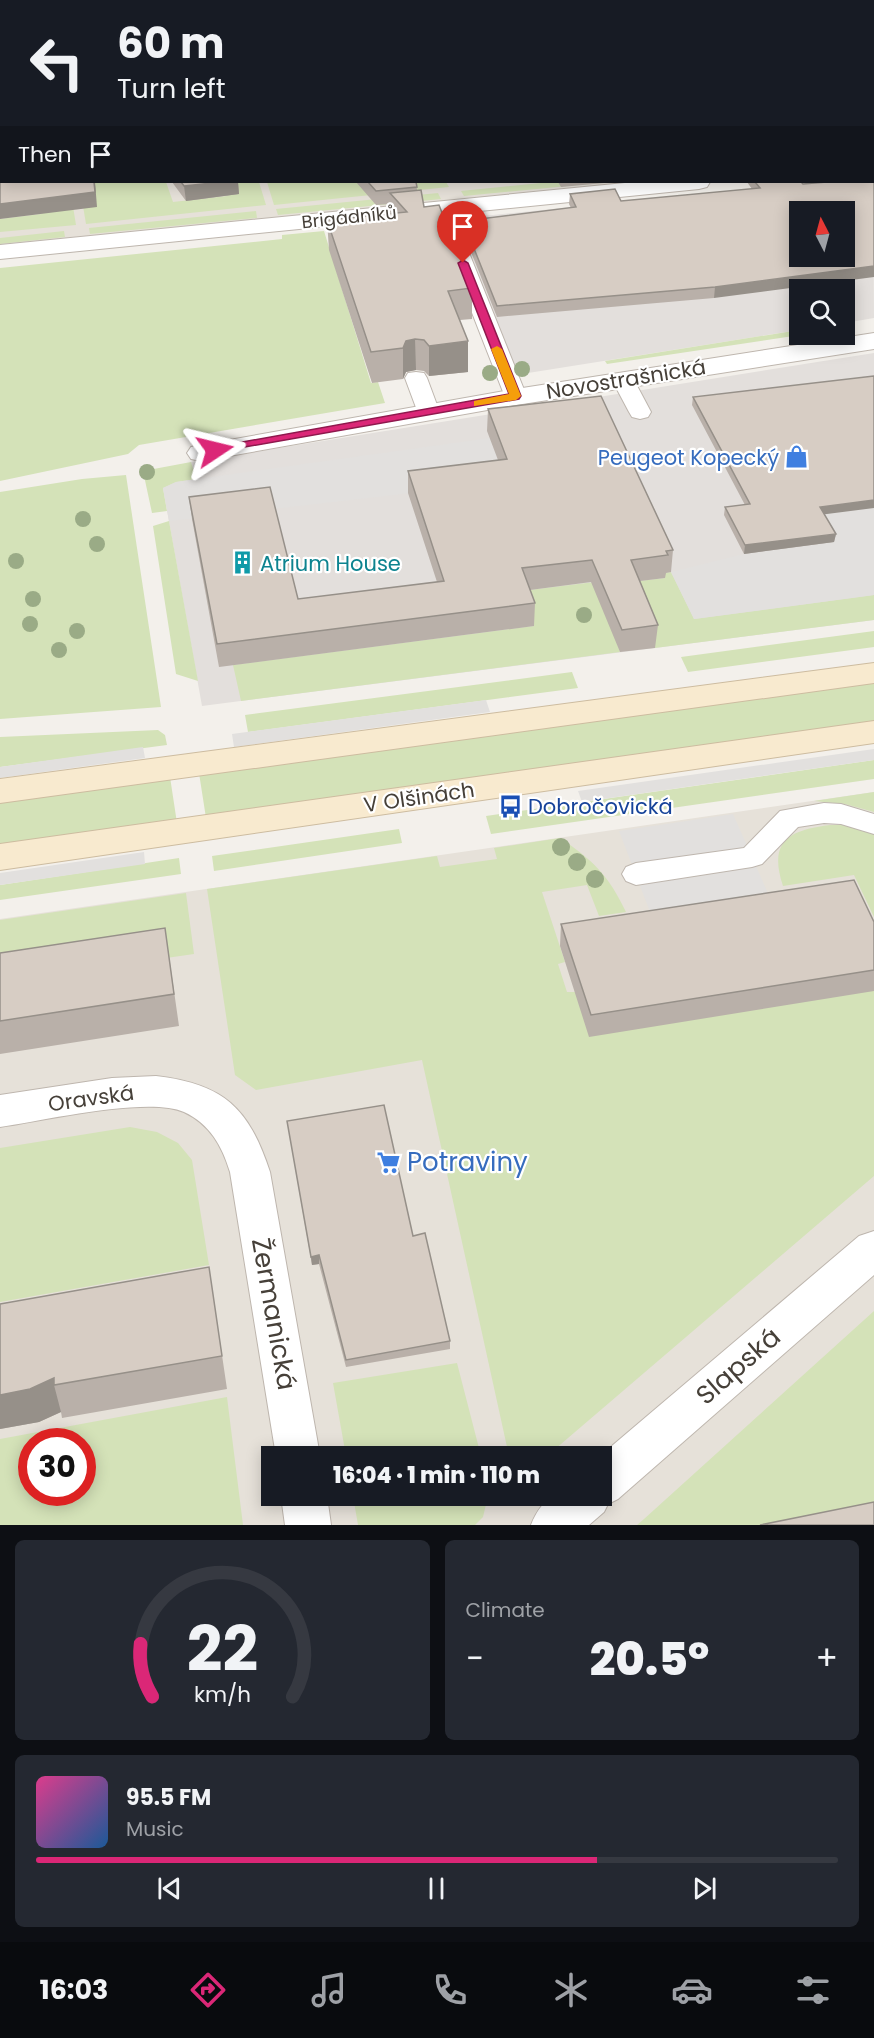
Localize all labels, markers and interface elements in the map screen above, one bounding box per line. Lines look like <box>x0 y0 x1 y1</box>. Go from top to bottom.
text: 60 m <box>117 14 225 73</box>
icon: left <box>18 24 96 102</box>
text: Turn left <box>117 70 226 107</box>
icon: arrive <box>84 138 117 171</box>
text: Then <box>18 139 72 170</box>
street label: Brigádníků <box>300 200 398 234</box>
pin <box>437 201 488 263</box>
north arrow <box>789 201 855 267</box>
map controls <box>789 201 855 345</box>
icon: arrive <box>446 210 479 243</box>
button: search <box>789 279 855 345</box>
street label: Novostrašnická <box>544 352 708 406</box>
position arrow <box>183 418 247 482</box>
place label: Peugeot Kopecký <box>598 443 779 472</box>
shop icon: Peugeot Kopecký <box>784 444 810 470</box>
place label: Atrium House <box>260 549 401 578</box>
building icon: Atrium House <box>229 550 255 576</box>
street label: V Olšinách <box>362 775 476 819</box>
place label: Dobročovická <box>528 792 673 821</box>
bus stop icon: Dobročovická <box>497 793 523 819</box>
street label: Oravská <box>46 1078 136 1118</box>
place label: Potraviny <box>407 1144 528 1180</box>
supermarket icon: Potraviny <box>376 1149 402 1175</box>
street label: Žermanická <box>243 1235 305 1393</box>
street label: Slapská <box>688 1319 788 1413</box>
speed limit sign: 30 <box>18 1428 96 1506</box>
text: 16:04 · 1 min · 110 m <box>333 1460 540 1491</box>
text: Climate <box>466 1596 545 1624</box>
text: 22 <box>187 1605 258 1693</box>
text: 20.5° <box>590 1628 709 1691</box>
text: − <box>466 1635 484 1682</box>
text: + <box>815 1635 838 1682</box>
text: km/h <box>194 1679 251 1710</box>
text: 95.5 FM <box>126 1782 211 1813</box>
text: Music <box>126 1815 184 1843</box>
icon: previous <box>153 1872 186 1905</box>
icon: pause <box>420 1872 453 1905</box>
icon: next <box>688 1872 721 1905</box>
icon: directions <box>187 1969 229 2011</box>
icon: music <box>308 1969 350 2011</box>
icon: phone <box>429 1969 471 2011</box>
icon: climate <box>550 1969 592 2011</box>
icon: car <box>671 1969 713 2011</box>
icon: filters <box>792 1969 834 2011</box>
text: 16:03 <box>40 1971 108 2008</box>

